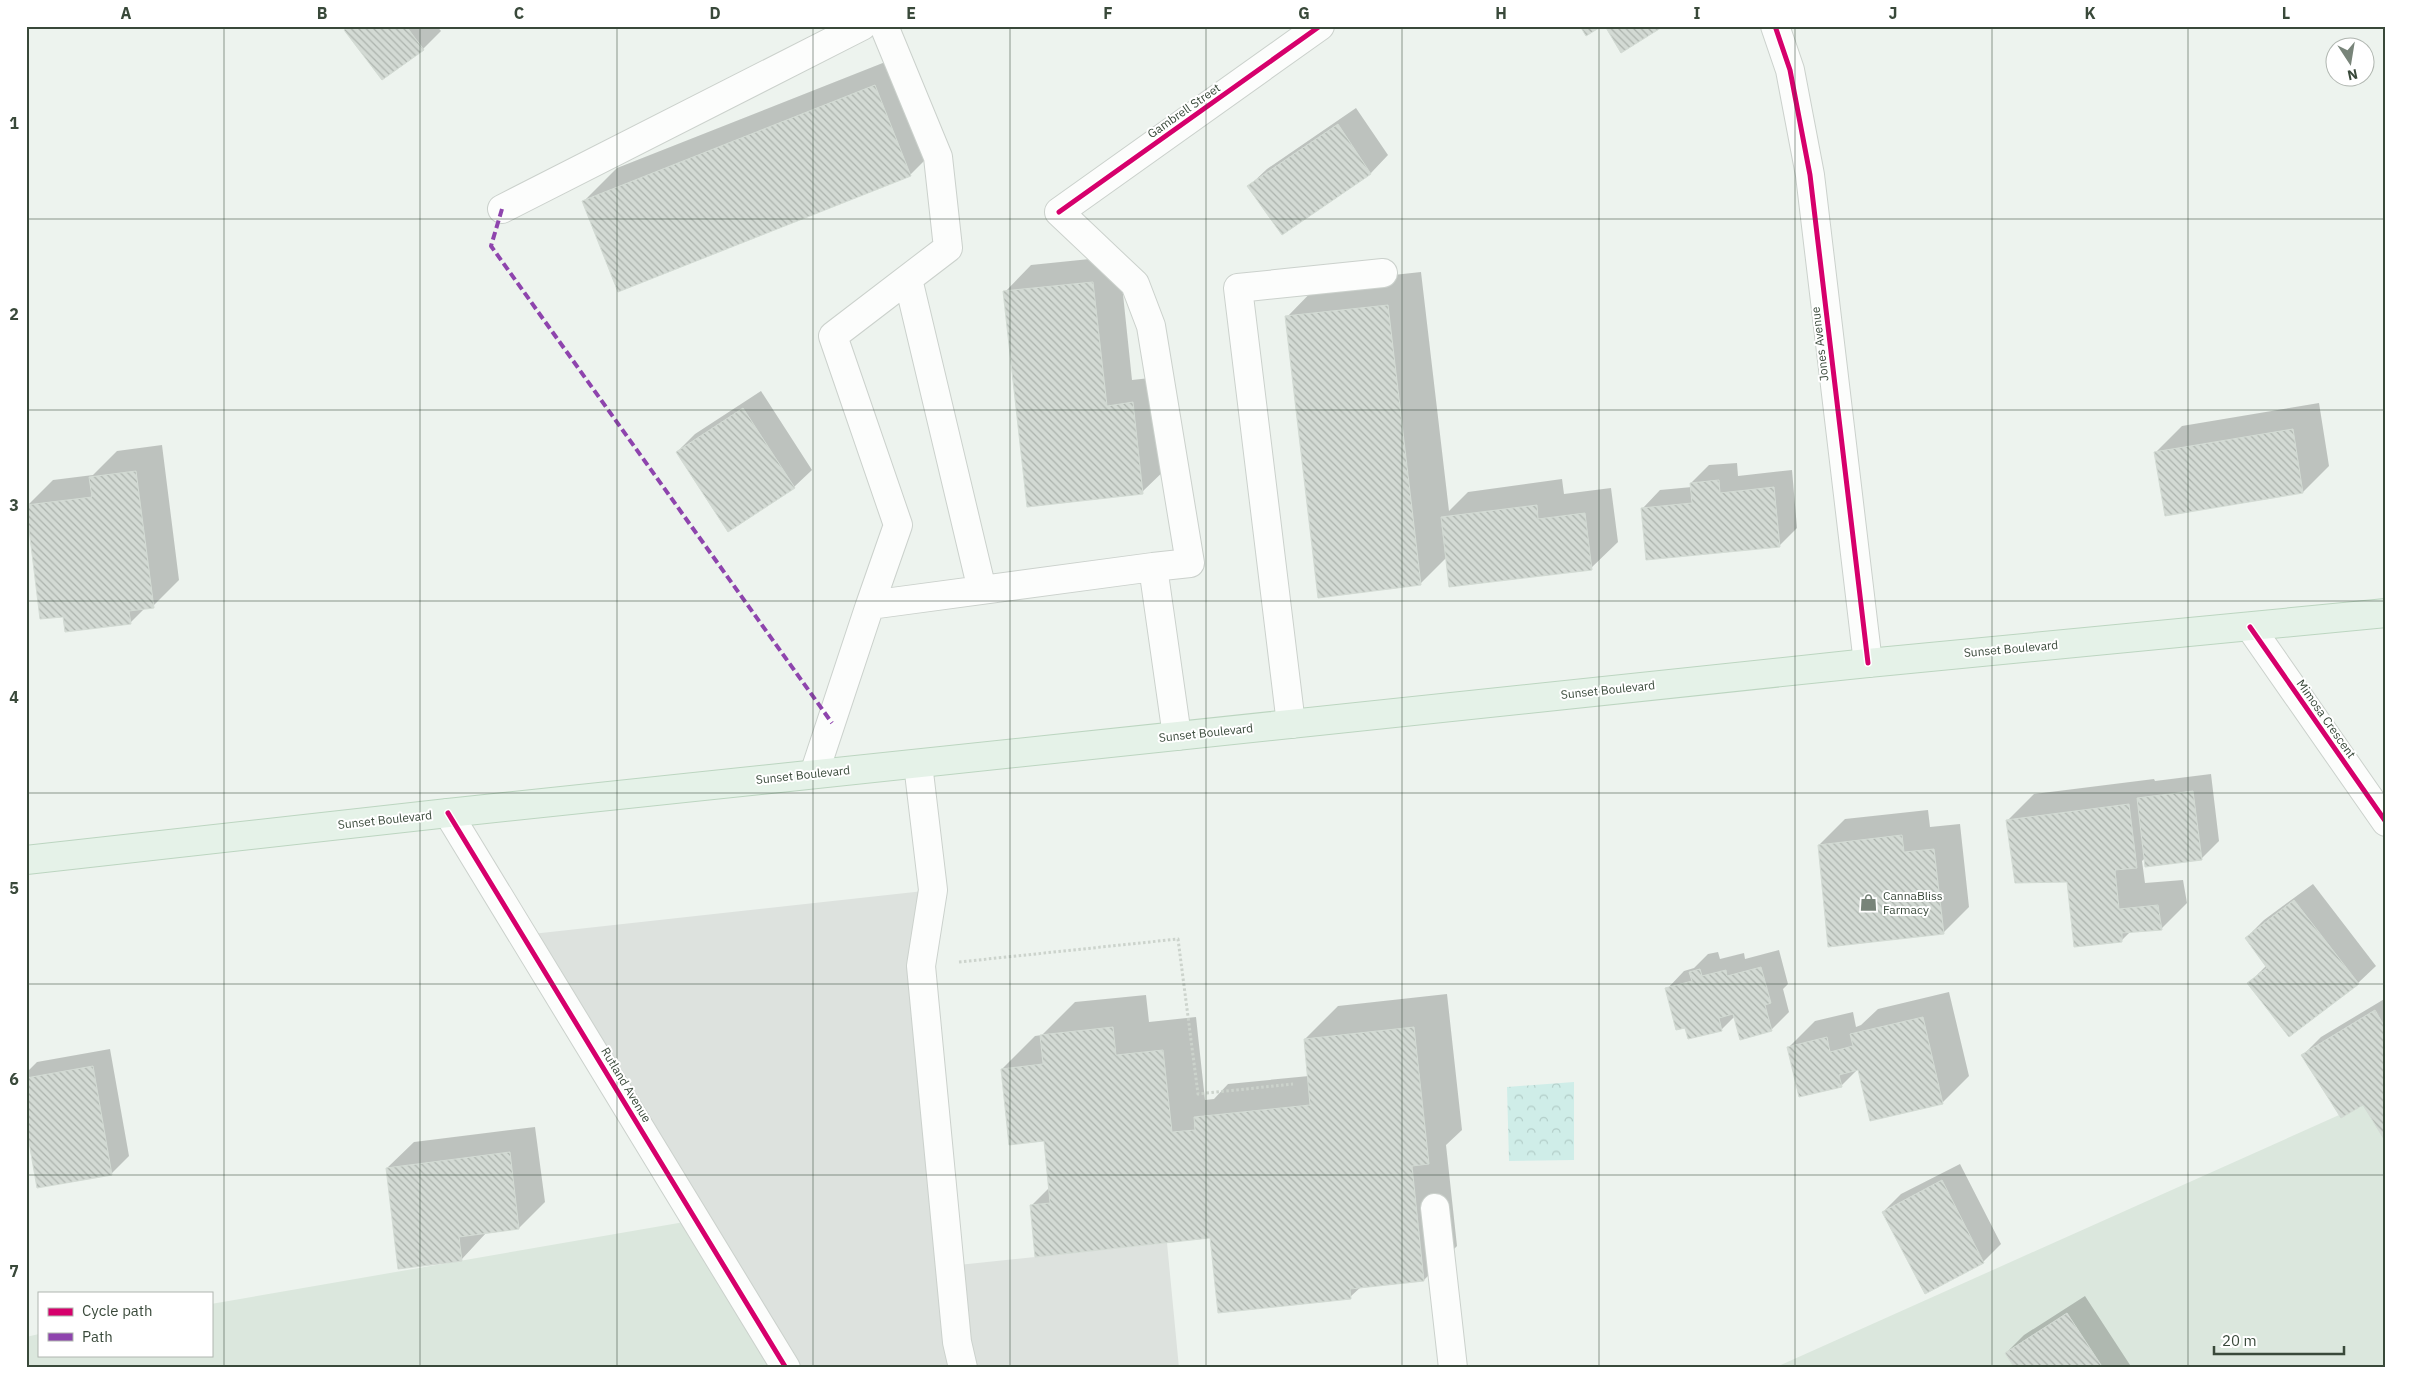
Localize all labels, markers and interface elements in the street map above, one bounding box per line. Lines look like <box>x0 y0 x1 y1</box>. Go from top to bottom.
text: A <box>121 3 132 23</box>
text: B <box>317 3 328 23</box>
text: C <box>514 3 524 23</box>
text: D <box>709 3 721 23</box>
text: E <box>906 3 916 23</box>
text: F <box>1103 3 1113 23</box>
text: G <box>1298 3 1310 23</box>
text: H <box>1495 3 1507 23</box>
text: I <box>1694 3 1701 23</box>
text: J <box>1889 3 1897 23</box>
text: K <box>2084 3 2096 23</box>
text: L <box>2282 3 2290 23</box>
north arrow <box>2324 38 2374 88</box>
text: N <box>2346 65 2360 85</box>
street label: Gambrell Street <box>1144 80 1223 141</box>
text: 1 <box>9 113 19 133</box>
text: 2 <box>9 304 19 324</box>
street label: Jones Avenue <box>1807 306 1832 382</box>
text: 3 <box>9 495 19 515</box>
street label: Sunset Boulevard <box>1963 637 2059 660</box>
street label: Mimosa Crescent <box>2294 676 2359 761</box>
street label: Sunset Boulevard <box>1560 677 1656 702</box>
text: 4 <box>9 687 19 707</box>
street label: Sunset Boulevard <box>1158 720 1254 745</box>
street label: Sunset Boulevard <box>755 762 851 787</box>
street label: Sunset Boulevard <box>337 807 433 832</box>
text: 5 <box>9 878 19 898</box>
place label: CannaBliss Farmacy <box>1883 888 1943 917</box>
shop icon: CannaBliss Farmacy <box>1859 893 1879 913</box>
street label: Rutland Avenue <box>598 1044 655 1125</box>
text: 6 <box>9 1069 19 1089</box>
text: 7 <box>9 1261 19 1281</box>
legend <box>38 1292 212 1356</box>
text: Cycle path <box>82 1301 153 1320</box>
scale bar <box>2214 1324 2344 1356</box>
text: Path <box>82 1327 113 1346</box>
text: 20 m <box>2222 1331 2257 1350</box>

